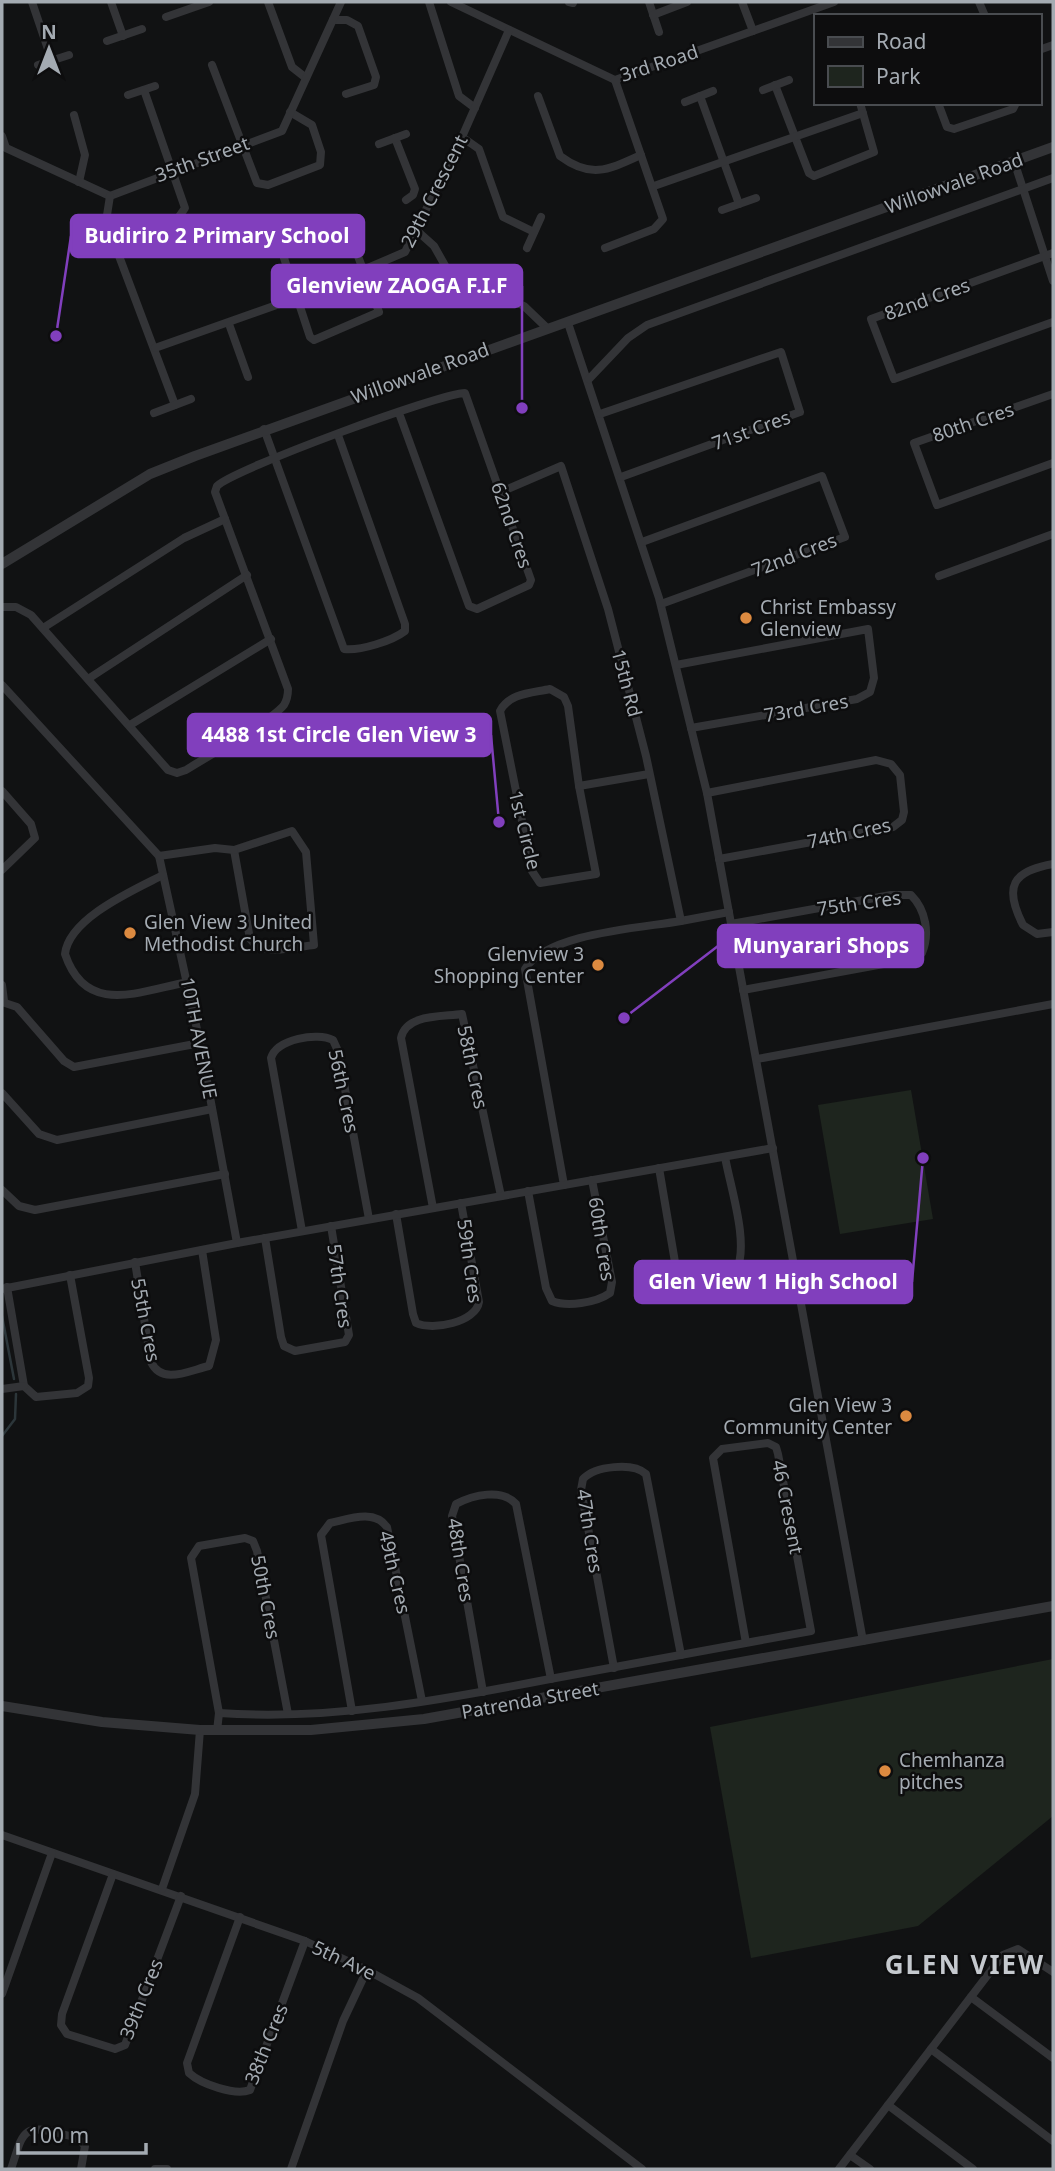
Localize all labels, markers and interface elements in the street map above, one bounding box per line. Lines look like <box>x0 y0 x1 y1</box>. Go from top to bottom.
north arrow <box>14 14 84 84</box>
legend <box>814 14 1041 105</box>
text: N <box>41 19 57 45</box>
text: Road <box>876 27 926 55</box>
street label: 3rd Road <box>617 38 701 88</box>
text: Park <box>876 62 921 90</box>
street label: 35th Street <box>151 130 253 188</box>
street label: 29th Crescent <box>394 130 474 252</box>
street label: Willowvale Road <box>881 146 1027 220</box>
callout: Budiriro 2 Primary School <box>71 215 364 257</box>
text: Budiriro 2 Primary School <box>84 221 350 249</box>
callout: Glenview ZAOGA F.I.F <box>272 265 522 307</box>
text: Glenview ZAOGA F.I.F <box>286 271 508 299</box>
street label: 82nd Cres <box>881 271 973 327</box>
street label: Willowvale Road <box>347 336 493 410</box>
street label: 80th Cres <box>929 396 1017 448</box>
street label: 71st Cres <box>708 404 794 456</box>
street label: 62nd Cres <box>485 478 539 572</box>
street label: 72nd Cres <box>748 527 840 583</box>
place label: Christ Embassy Glenview <box>760 594 896 642</box>
marker: Christ Embassy Glenview <box>738 610 754 626</box>
street label: 15th Rd <box>606 646 648 720</box>
street label: 73rd Cres <box>762 688 850 728</box>
callout: 4488 1st Circle Glen View 3 <box>188 714 491 756</box>
text: 4488 1st Circle Glen View 3 <box>201 720 477 748</box>
street label: 1st Circle <box>503 788 547 872</box>
street label: 74th Cres <box>805 811 893 855</box>
street label: 75th Cres <box>815 884 903 922</box>
place label: Glen View 3 United Methodist Church <box>144 909 312 957</box>
marker: Glen View 3 United Methodist Church <box>122 925 138 941</box>
callout: Munyarari Shops <box>718 925 923 967</box>
text: Munyarari Shops <box>733 931 909 959</box>
place label: Glenview 3 Shopping Center <box>434 941 584 989</box>
marker: Glenview 3 Shopping Center <box>590 957 606 973</box>
street label: 10TH AVENUE <box>174 975 224 1101</box>
street label: 58th Cres <box>451 1023 495 1111</box>
street label: 56th Cres <box>322 1047 366 1135</box>
street label: 60th Cres <box>583 1195 621 1283</box>
street label: 59th Cres <box>451 1217 489 1305</box>
street label: 57th Cres <box>321 1242 359 1330</box>
callout: Glen View 1 High School <box>635 1261 912 1303</box>
text: Glen View 1 High School <box>648 1267 898 1295</box>
street label: 55th Cres <box>125 1276 167 1364</box>
place label: Glen View 3 Community Center <box>723 1392 892 1440</box>
marker: Glen View 3 Community Center <box>898 1408 914 1424</box>
street label: 46 Cresent <box>766 1458 810 1556</box>
street label: 47th Cres <box>571 1487 609 1575</box>
street label: 48th Cres <box>442 1516 480 1604</box>
street label: 49th Cres <box>373 1528 417 1616</box>
street label: 50th Cres <box>245 1553 287 1641</box>
street label: Patrenda Street <box>459 1675 601 1725</box>
place label: Chemhanza pitches <box>899 1747 1005 1795</box>
marker: Chemhanza pitches <box>877 1763 893 1779</box>
street label: 5th Ave <box>308 1934 380 1986</box>
district label: GLEN VIEW <box>885 1946 1045 1982</box>
street label: 39th Cres <box>113 1955 169 2043</box>
street label: 38th Cres <box>238 2000 294 2088</box>
scale bar <box>18 2112 145 2156</box>
text: 100 m <box>28 2121 89 2149</box>

